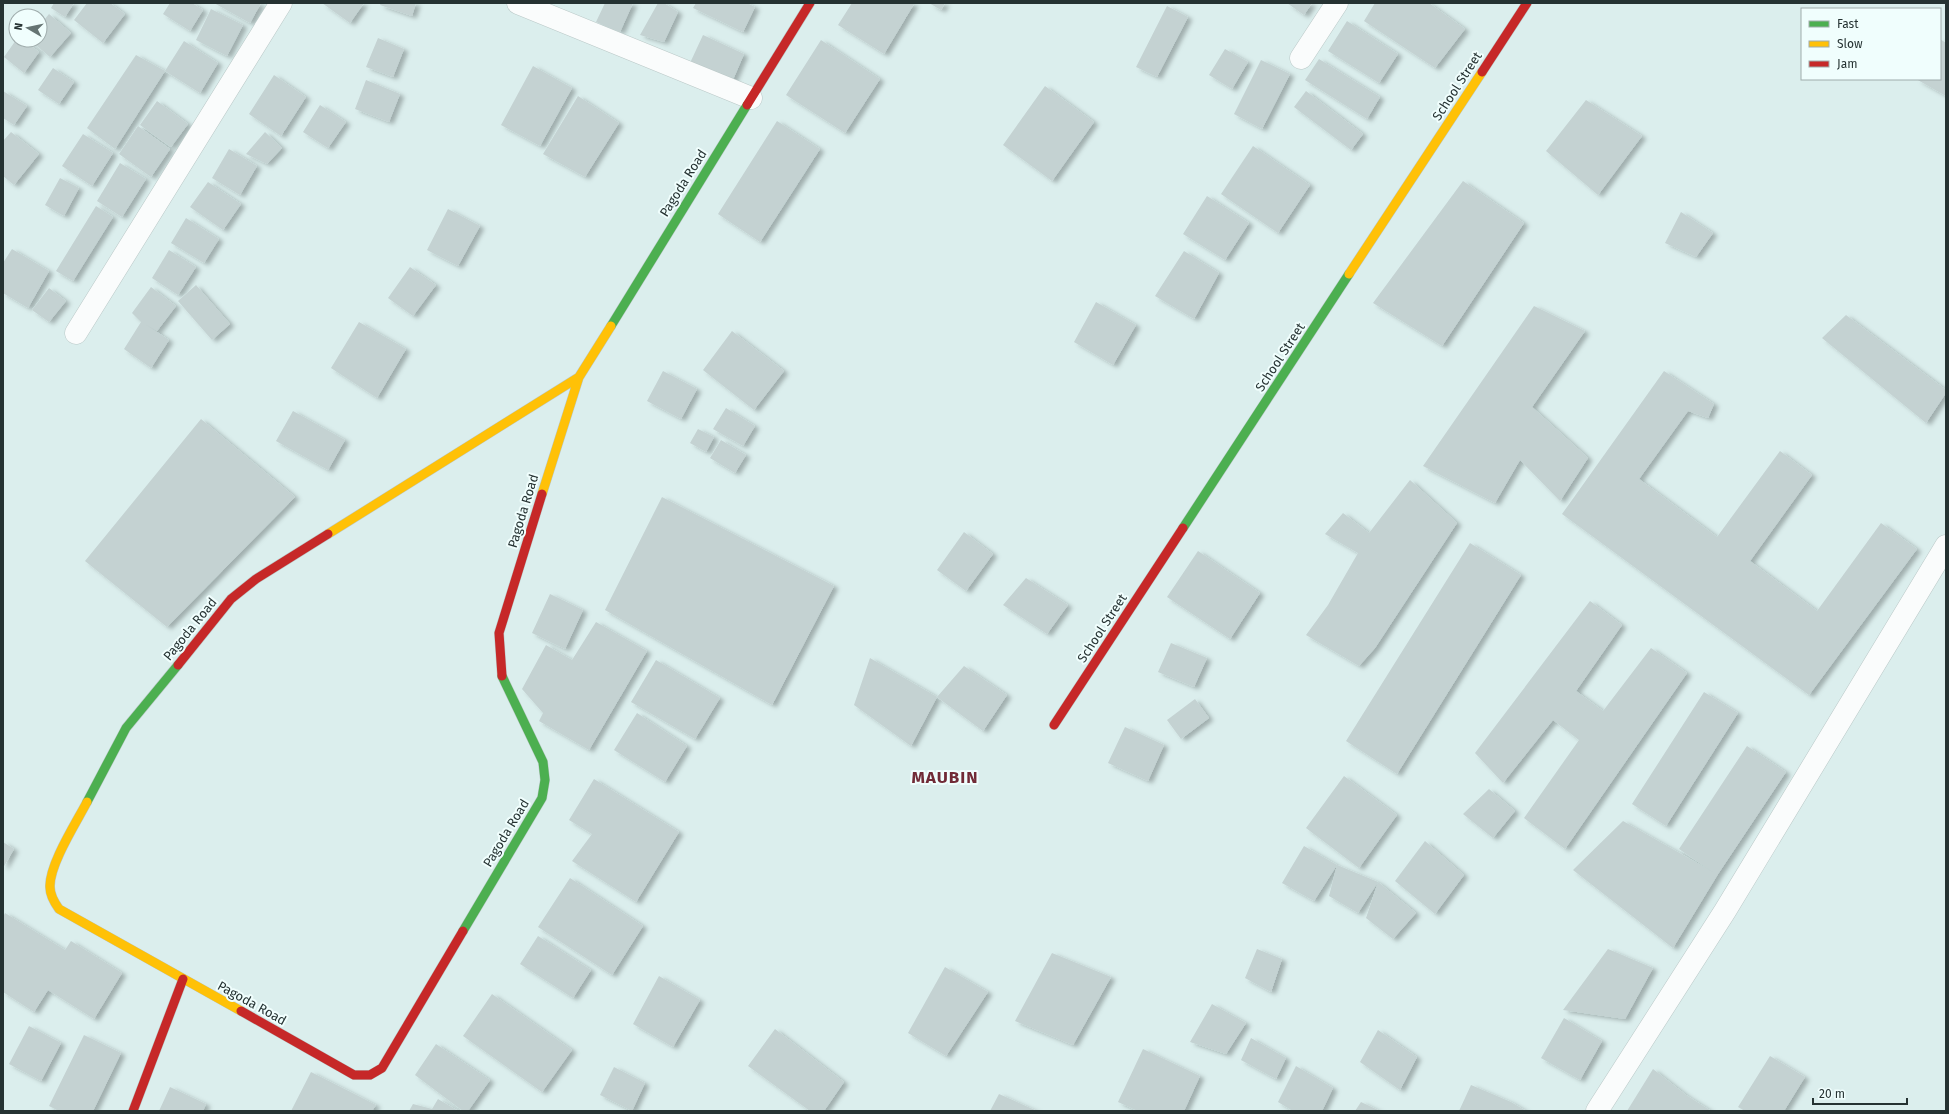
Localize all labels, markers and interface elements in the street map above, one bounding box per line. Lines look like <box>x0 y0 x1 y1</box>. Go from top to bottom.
north arrow <box>8 8 48 48</box>
legend <box>1801 8 1941 80</box>
text: Fast <box>1837 17 1859 31</box>
text: N <box>12 22 26 31</box>
text: Slow <box>1837 37 1863 51</box>
street label: School Street <box>1429 49 1485 123</box>
text: Jam <box>1837 57 1857 71</box>
street label: Pagoda Road <box>656 147 710 219</box>
street label: School Street <box>1252 320 1308 394</box>
street label: Pagoda Road <box>505 472 541 550</box>
street label: School Street <box>1074 591 1130 665</box>
street label: Pagoda Road <box>160 595 220 663</box>
district label: MAUBIN <box>911 767 979 788</box>
street label: Pagoda Road <box>480 796 532 870</box>
street label: Pagoda Road <box>215 978 289 1028</box>
scale bar <box>1813 1080 1907 1106</box>
text: 20 m <box>1819 1087 1845 1101</box>

